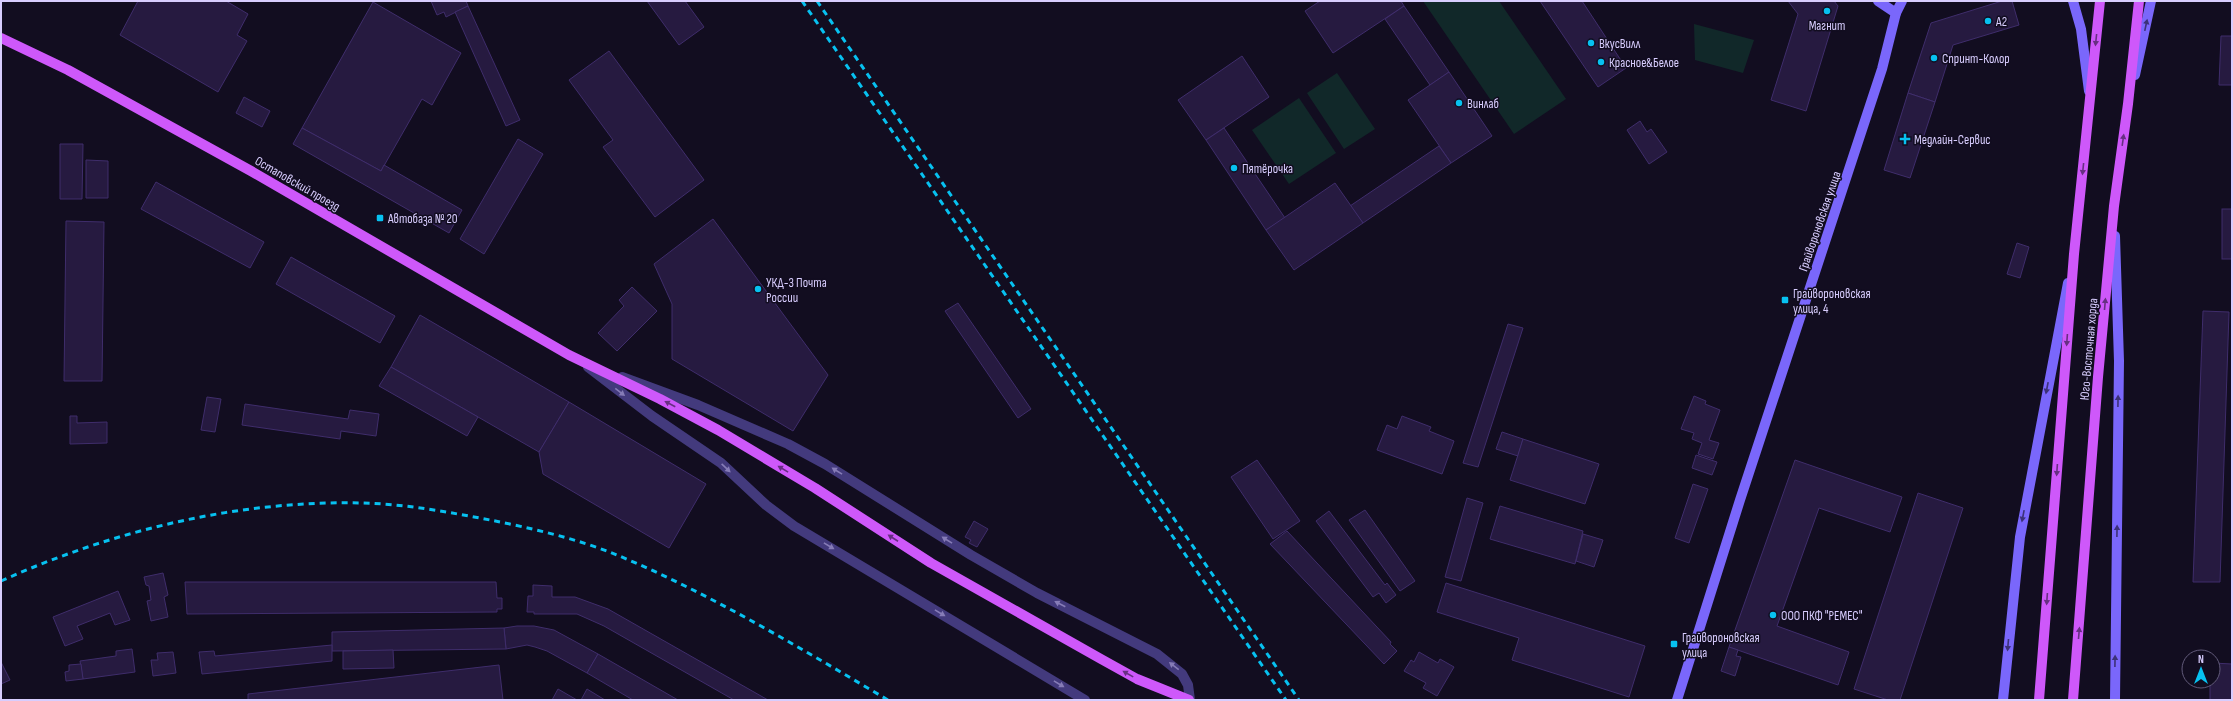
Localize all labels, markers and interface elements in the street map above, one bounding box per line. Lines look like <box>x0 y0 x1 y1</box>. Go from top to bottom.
marker: Магнит <box>1822 6 1832 16</box>
place label: A2 <box>1995 14 2007 30</box>
marker: A2 <box>1983 16 1993 26</box>
place label: Магнит <box>1809 18 1845 34</box>
one-way arrow <box>2143 19 2149 31</box>
one-way arrow <box>2093 34 2099 46</box>
place label: ВкусВилл <box>1599 36 1641 52</box>
marker: ВкусВилл <box>1586 38 1596 48</box>
place label: Спринт-Колор <box>1942 51 2010 67</box>
marker: Спринт-Колор <box>1929 53 1939 63</box>
place label: Красное&Белое <box>1609 55 1679 71</box>
marker: Красное&Белое <box>1596 57 1606 67</box>
place label: Винлаб <box>1467 96 1499 112</box>
marker: Винлаб <box>1454 98 1464 108</box>
place label: Медлайн-Сервис <box>1914 132 1991 148</box>
marker: Медлайн-Сервис <box>1899 133 1911 145</box>
one-way arrow <box>2120 134 2126 146</box>
street label: Остаповский проезд <box>252 153 343 215</box>
place label: Пятёрочка <box>1242 161 1293 177</box>
marker: Пятёрочка <box>1229 163 1239 173</box>
one-way arrow <box>2079 163 2086 175</box>
street label: Грайвороновская улица <box>1795 169 1845 274</box>
place label: Автобаза № 20 <box>387 211 458 227</box>
marker: Автобаза № 20 <box>375 213 385 223</box>
place label: УКД-3 Почта России <box>766 275 827 306</box>
marker: УКД-3 Почта России <box>753 284 763 294</box>
place label: Грайвороновская улица, 4 <box>1793 286 1871 317</box>
marker: Грайвороновская улица, 4 <box>1780 295 1790 305</box>
street label: Юго-Восточная хорда <box>2077 297 2101 401</box>
one-way arrow <box>2101 298 2108 310</box>
one-way arrow <box>2064 334 2071 346</box>
one-way arrow <box>2044 382 2050 394</box>
one-way arrow <box>615 388 626 396</box>
one-way arrow <box>2115 394 2121 407</box>
one-way arrow <box>665 401 676 408</box>
one-way arrow <box>721 463 731 472</box>
one-way arrow <box>2054 464 2061 476</box>
one-way arrow <box>778 465 788 473</box>
one-way arrow <box>832 467 842 475</box>
one-way arrow <box>2020 510 2026 522</box>
one-way arrow <box>2114 524 2120 537</box>
one-way arrow <box>888 534 898 542</box>
one-way arrow <box>942 536 952 544</box>
one-way arrow <box>823 543 835 550</box>
one-way arrow <box>2044 593 2051 605</box>
one-way arrow <box>1054 601 1066 607</box>
place label: ООО ПКФ "РЕМЕС" <box>1781 608 1863 624</box>
one-way arrow <box>935 609 945 617</box>
marker: ООО ПКФ "РЕМЕС" <box>1768 610 1778 620</box>
one-way arrow <box>2075 627 2082 639</box>
place label: Грайвороновская улица <box>1682 630 1760 661</box>
marker: Грайвороновская улица <box>1669 639 1679 649</box>
one-way arrow <box>2005 639 2012 651</box>
north arrow <box>2181 649 2221 689</box>
text: N <box>2198 653 2204 666</box>
one-way arrow <box>2112 654 2118 667</box>
one-way arrow <box>1168 662 1179 671</box>
one-way arrow <box>1122 670 1133 677</box>
one-way arrow <box>1054 680 1064 688</box>

